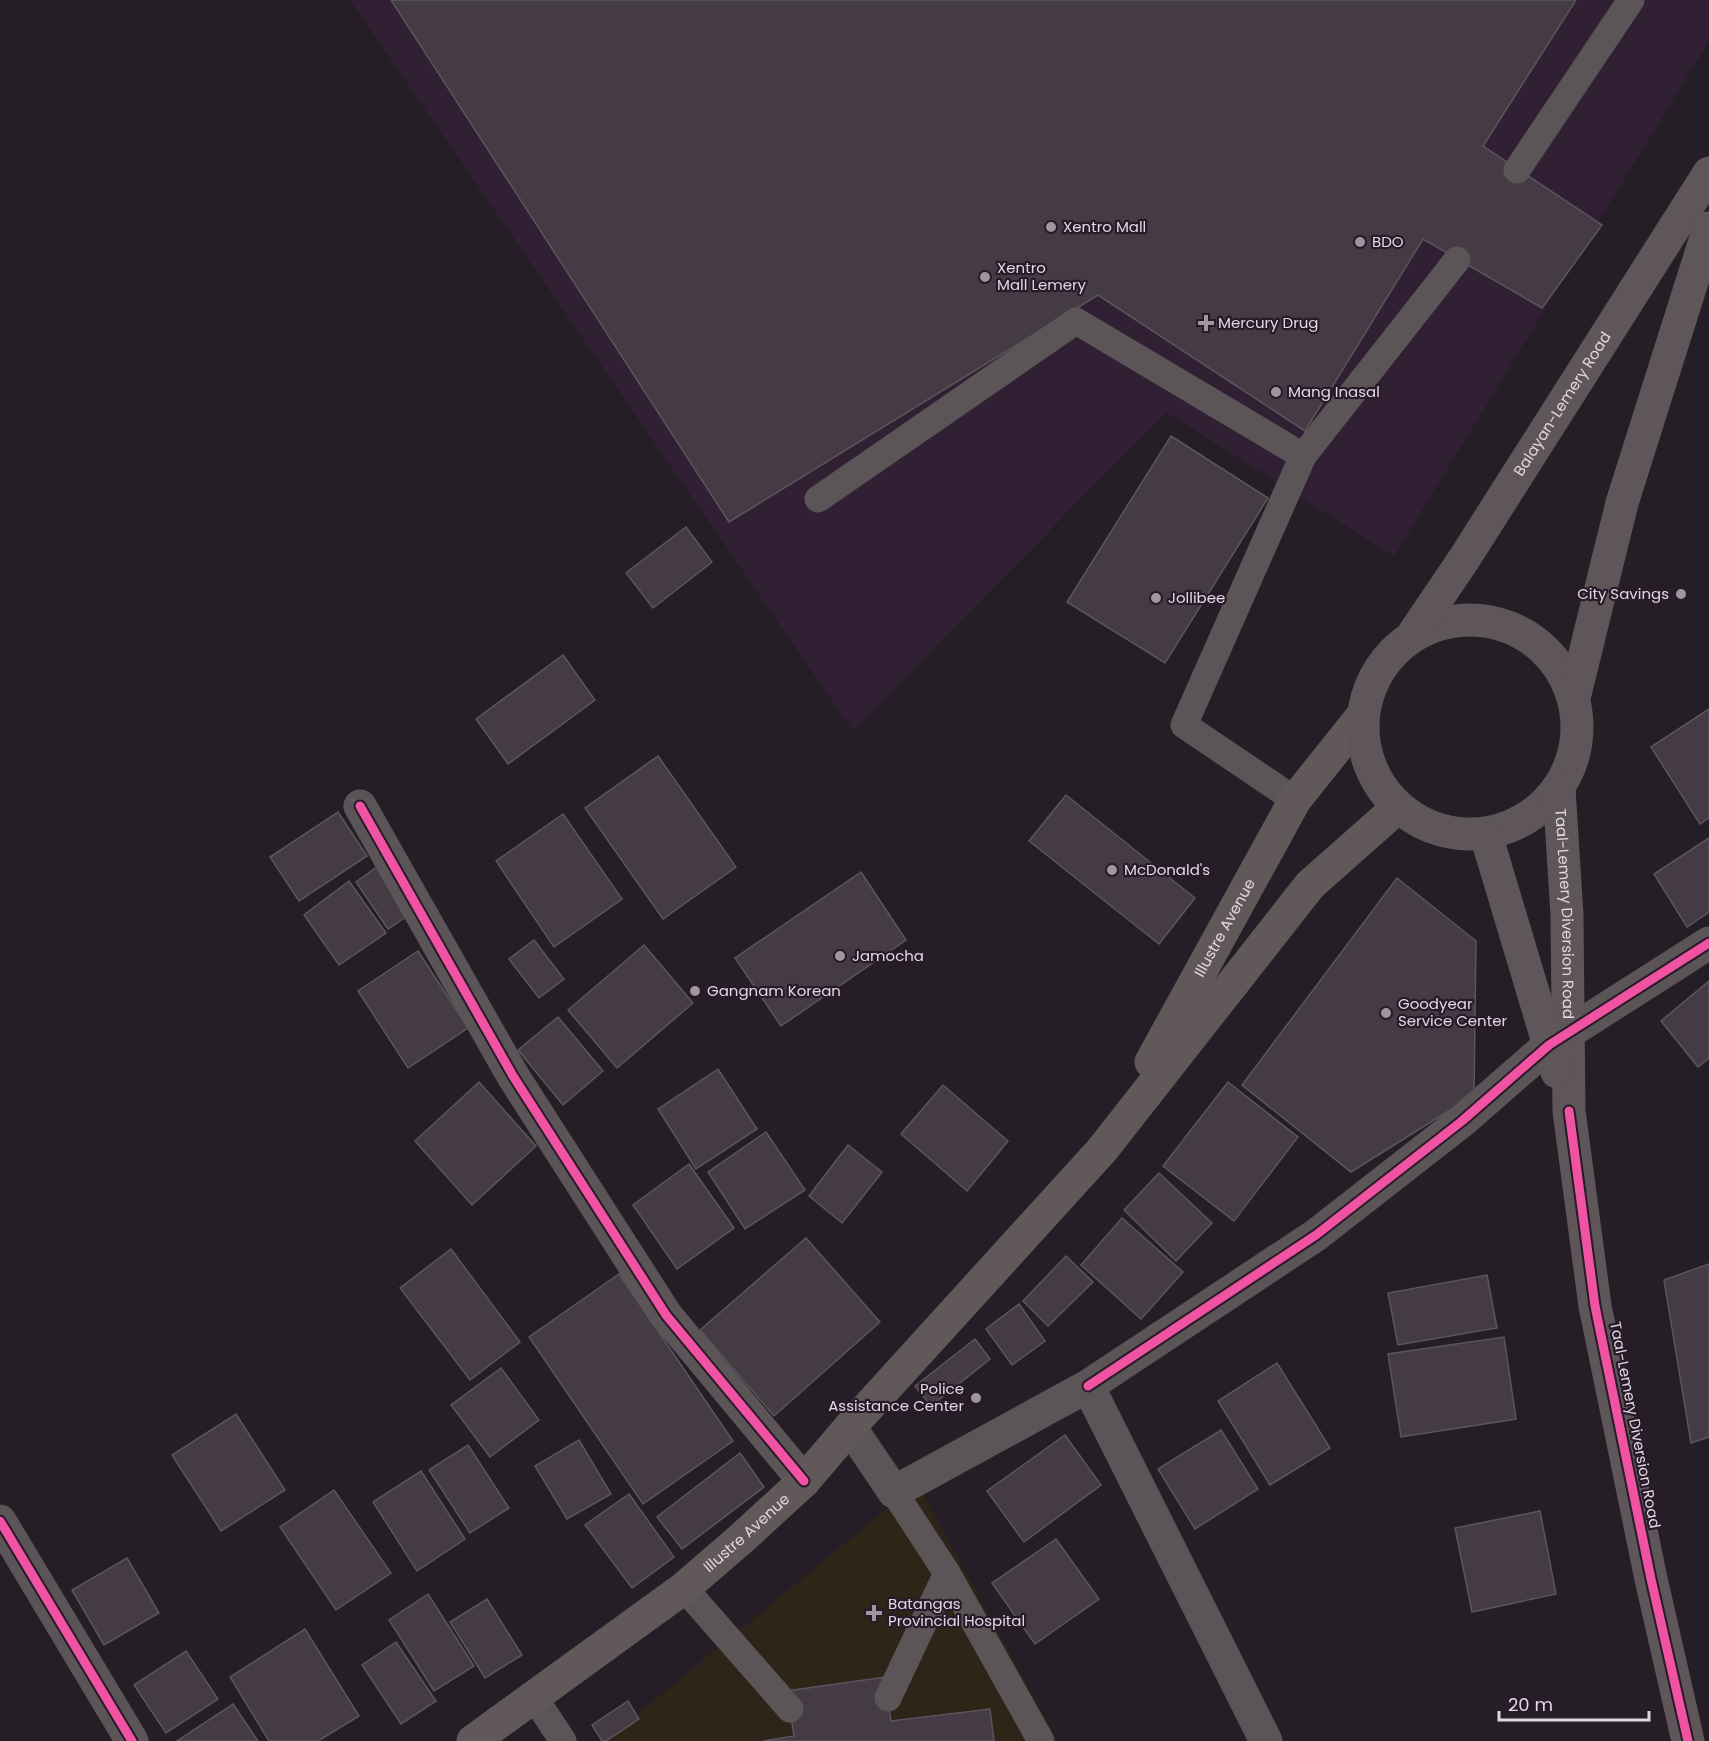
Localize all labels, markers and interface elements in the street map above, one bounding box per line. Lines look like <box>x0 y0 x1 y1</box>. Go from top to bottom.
place label: Xentro Mall <box>1063 216 1146 237</box>
marker: Xentro Mall <box>1044 220 1058 234</box>
place label: BDO <box>1372 231 1404 252</box>
marker: BDO <box>1353 235 1367 249</box>
place label: Xentro Mall Lemery <box>997 257 1087 295</box>
marker: Xentro Mall Lemery <box>978 270 992 284</box>
place label: Mercury Drug <box>1218 312 1319 333</box>
marker: Mercury Drug <box>1199 316 1213 330</box>
street label: Balayan-Lemery Road <box>1508 327 1616 480</box>
place label: Mang Inasal <box>1288 381 1380 402</box>
marker: Mang Inasal <box>1269 385 1283 399</box>
place label: City Savings <box>1577 583 1669 604</box>
place label: Jollibee <box>1168 587 1225 608</box>
marker: City Savings <box>1674 587 1688 601</box>
marker: Jollibee <box>1149 591 1163 605</box>
street label: Taal-Lemery Diversion Road <box>1550 808 1579 1019</box>
place label: McDonald's <box>1124 859 1210 880</box>
marker: McDonald's <box>1105 863 1119 877</box>
street label: Illustre Avenue <box>1189 875 1260 981</box>
place label: Jamocha <box>852 945 924 966</box>
marker: Jamocha <box>833 949 847 963</box>
place label: Gangnam Korean <box>707 980 841 1001</box>
marker: Gangnam Korean <box>688 984 702 998</box>
place label: Goodyear Service Center <box>1398 993 1507 1031</box>
marker: Goodyear Service Center <box>1379 1006 1393 1020</box>
street label: Taal-Lemery Diversion Road <box>1605 1320 1666 1530</box>
place label: Police Assistance Center <box>828 1378 964 1416</box>
marker: Police Assistance Center <box>969 1391 983 1405</box>
street label: Illustre Avenue <box>699 1488 794 1577</box>
place label: Batangas Provincial Hospital <box>888 1593 1025 1631</box>
marker: Batangas Provincial Hospital <box>865 1604 883 1622</box>
scale bar <box>1499 1684 1649 1722</box>
text: 20 m <box>1508 1692 1553 1717</box>

